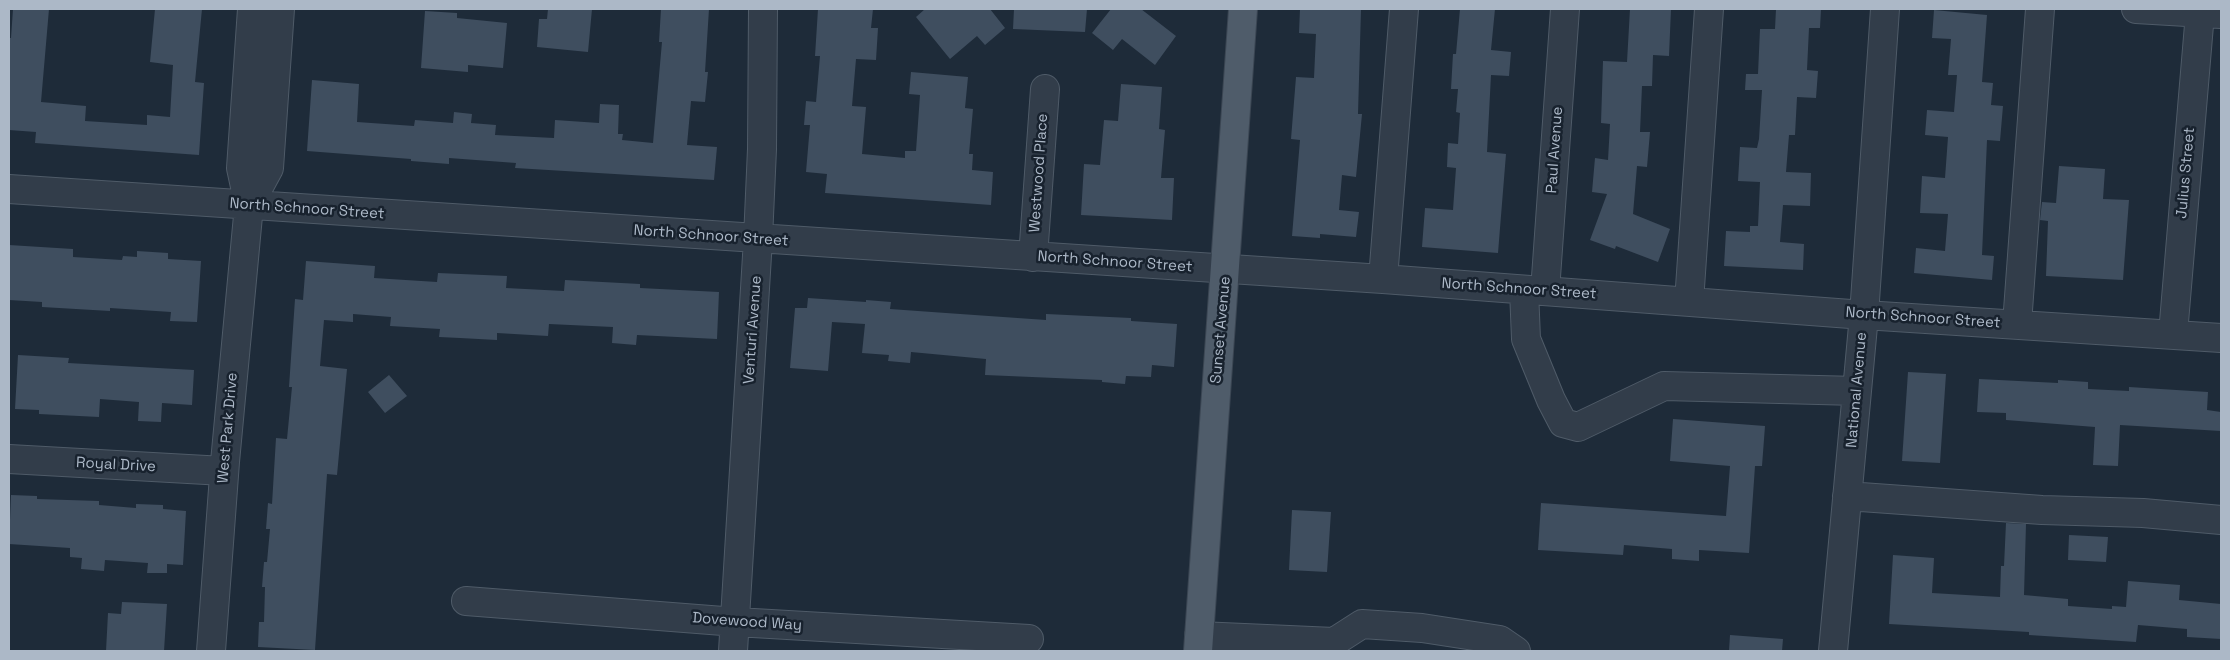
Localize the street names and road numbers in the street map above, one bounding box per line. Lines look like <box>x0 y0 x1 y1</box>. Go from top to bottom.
street label: Paul Avenue <box>1543 106 1567 194</box>
street label: Westwood Place <box>1026 113 1052 233</box>
street label: Julius Street <box>2173 126 2199 220</box>
street label: North Schnoor Street <box>229 195 385 223</box>
street label: North Schnoor Street <box>633 222 789 250</box>
street label: North Schnoor Street <box>1037 248 1193 276</box>
street label: Venturi Avenue <box>740 275 766 385</box>
street label: North Schnoor Street <box>1441 275 1597 303</box>
street label: Sunset Avenue <box>1207 276 1235 384</box>
street label: North Schnoor Street <box>1845 304 2001 332</box>
street label: National Avenue <box>1843 331 1871 449</box>
street label: West Park Drive <box>214 372 242 484</box>
street label: Royal Drive <box>76 454 156 476</box>
street label: Dovewood Way <box>692 609 802 635</box>

